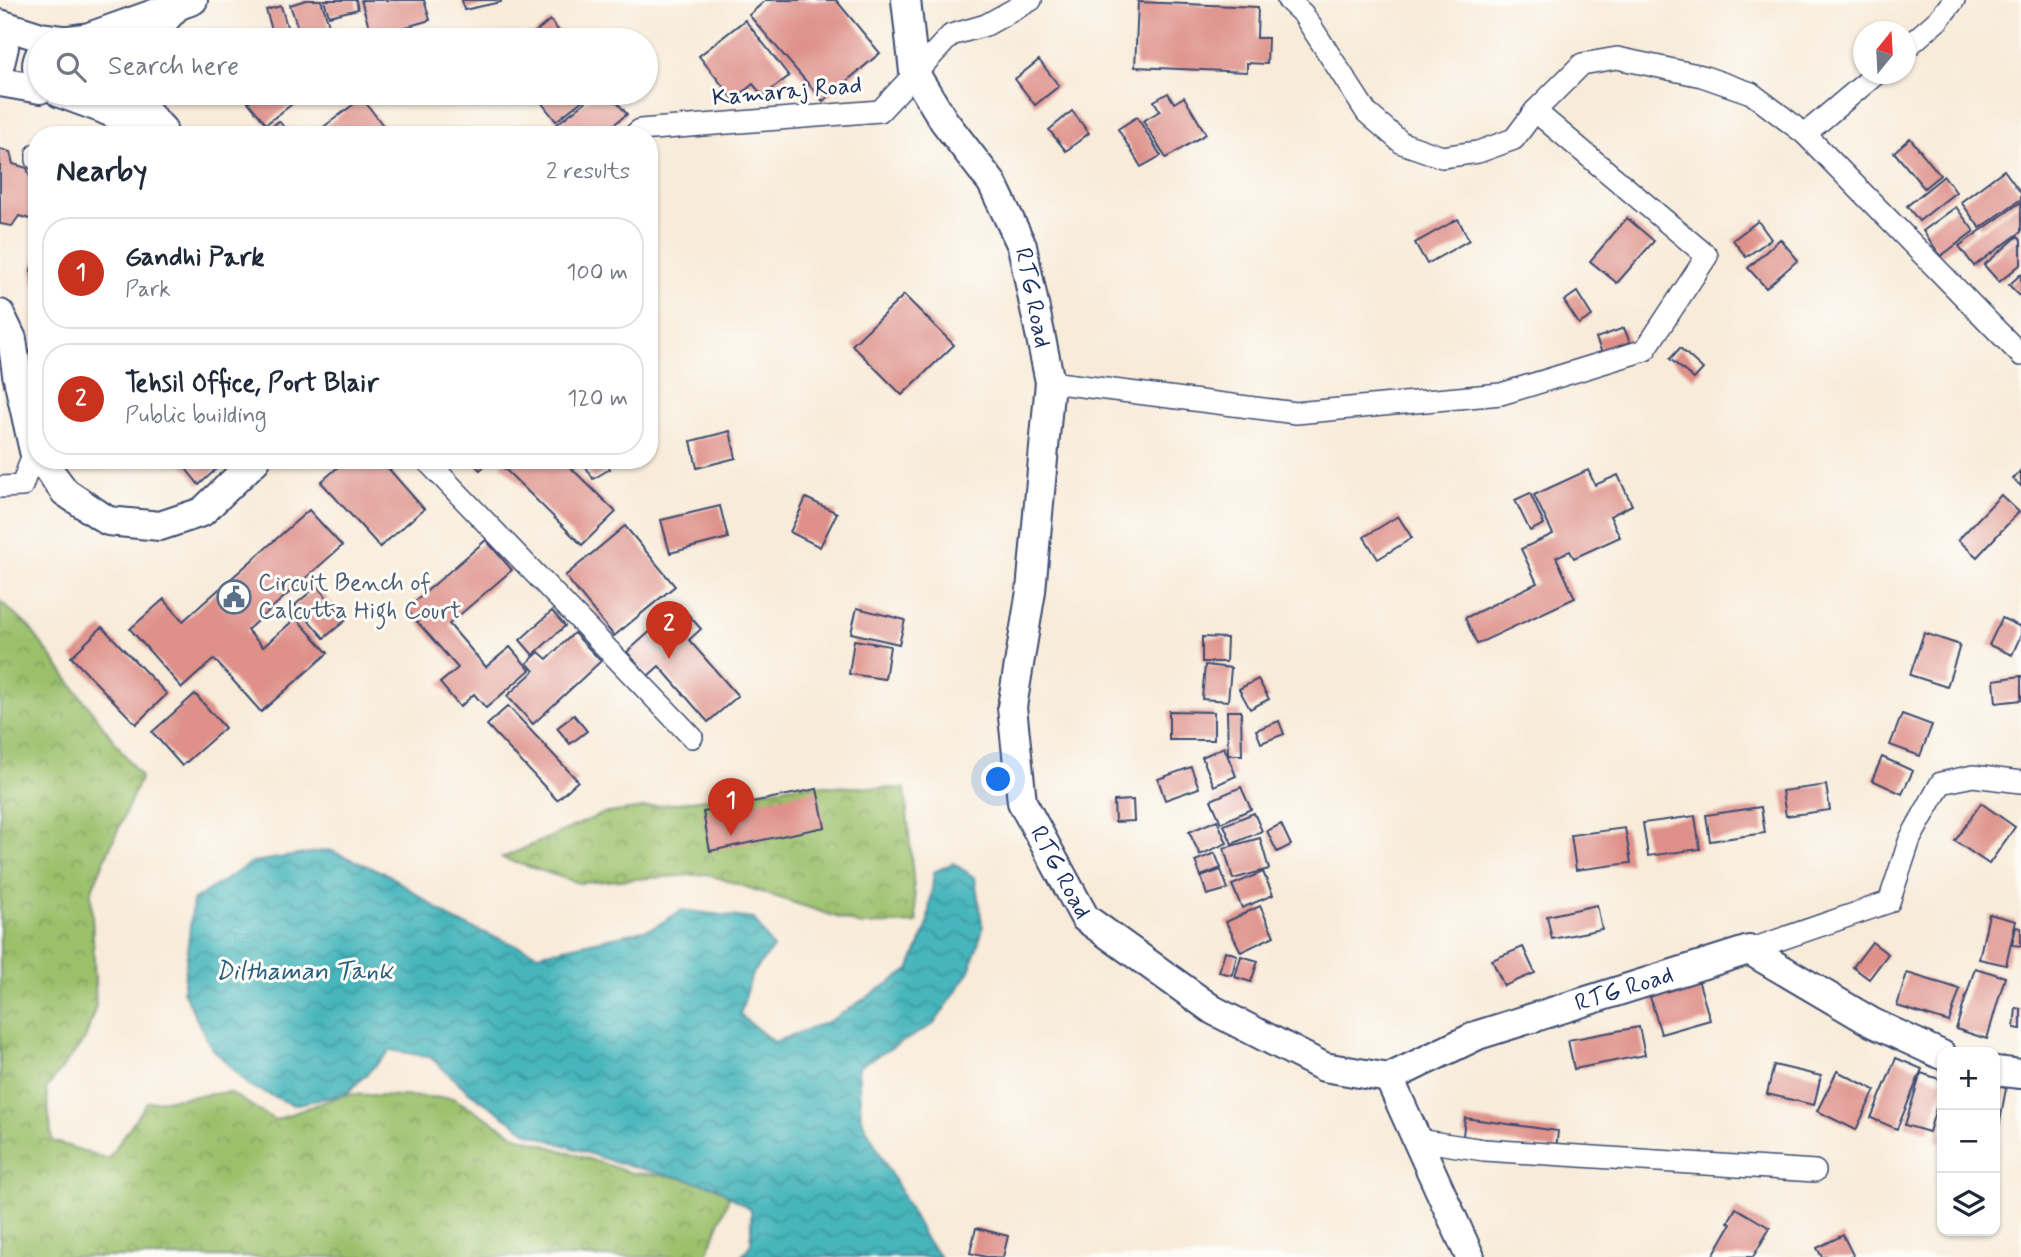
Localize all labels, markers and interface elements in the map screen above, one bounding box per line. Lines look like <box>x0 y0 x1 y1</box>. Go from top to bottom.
north arrow <box>1853 21 1916 84</box>
search box <box>28 28 658 105</box>
icon: search <box>52 48 90 86</box>
text: Search here <box>108 50 239 84</box>
street label: Kamaraj Road <box>711 70 863 114</box>
text: Nearby <box>56 152 147 191</box>
text: 2 results <box>546 157 630 187</box>
text: Gandhi Park <box>125 241 264 275</box>
street label: RTG Road <box>1007 245 1058 351</box>
text: 1 <box>76 258 86 288</box>
text: 100 m <box>566 258 628 288</box>
text: Park <box>125 275 171 305</box>
text: Tehsil Office, Port Blair <box>125 367 379 401</box>
text: 2 <box>75 384 87 414</box>
text: 120 m <box>567 384 628 414</box>
text: Public building <box>125 401 267 431</box>
place label: Circuit Bench of Calcutta High Court <box>258 568 461 630</box>
public building icon: Circuit Bench of Calcutta High Court <box>215 578 253 616</box>
pin: 2 <box>646 601 692 659</box>
your location <box>981 762 1015 796</box>
pin: 1 <box>708 778 754 836</box>
street label: RTG Road <box>1022 820 1098 924</box>
water label: Dilthaman Tank <box>215 955 394 989</box>
street label: RTG Road <box>1571 959 1677 1019</box>
map controls <box>1937 1047 2000 1236</box>
button: + <box>1937 1047 2000 1110</box>
button: − <box>1937 1110 2000 1173</box>
button: layers <box>1937 1173 2000 1236</box>

